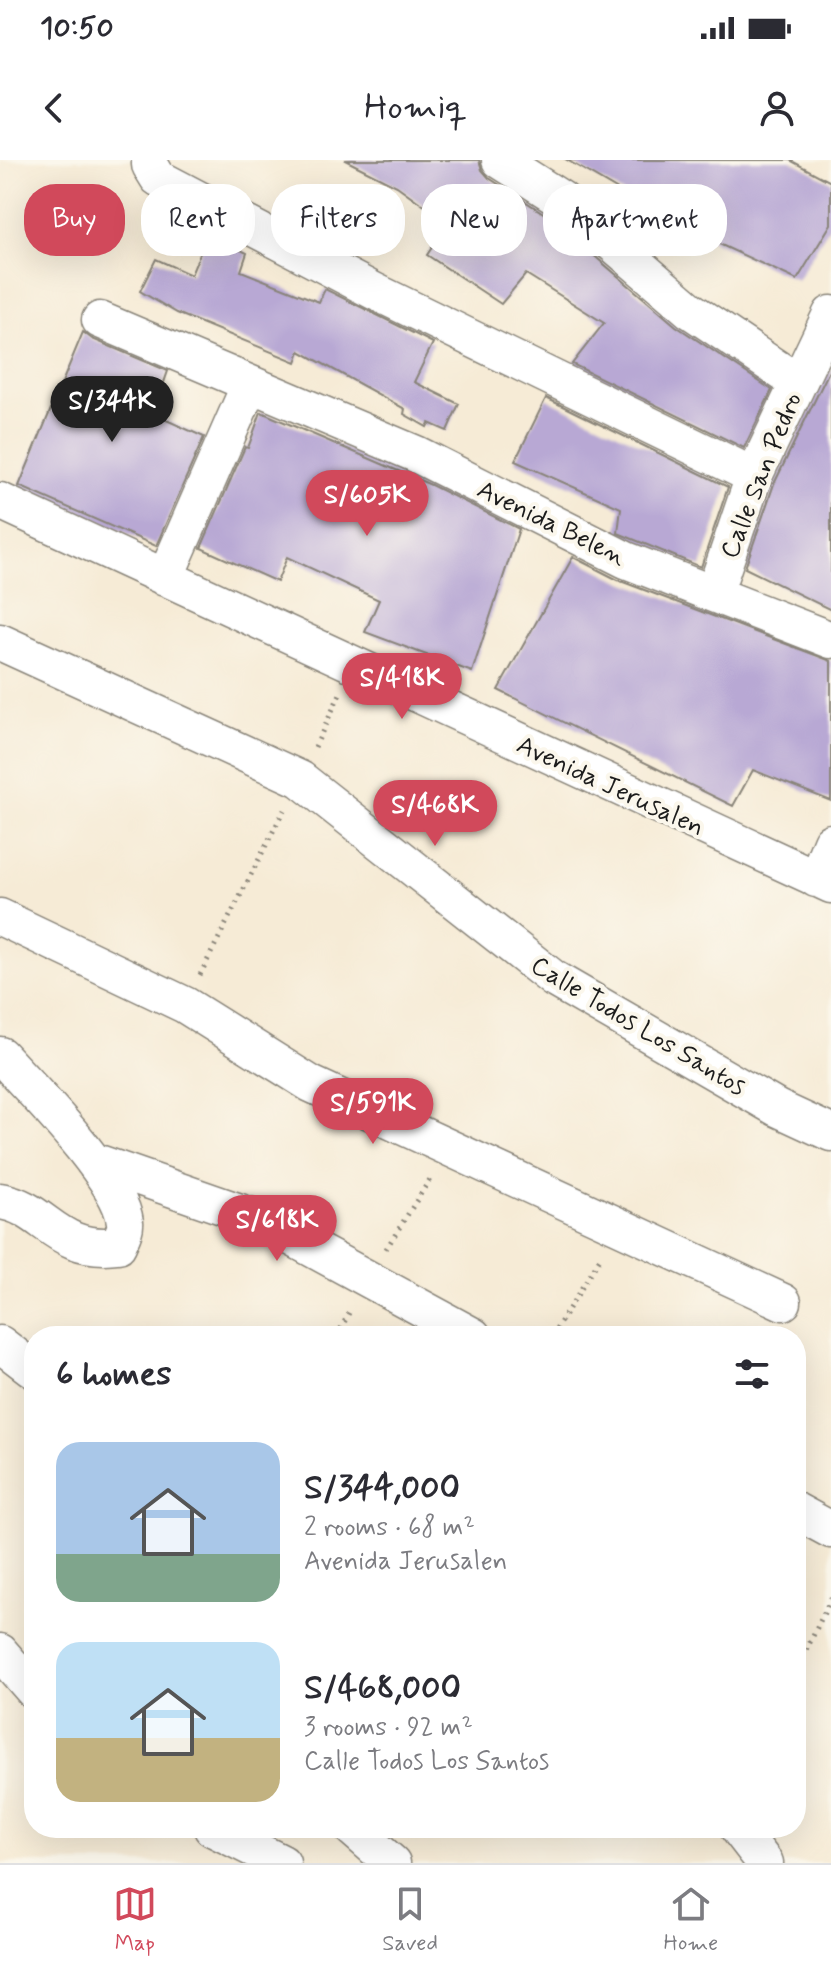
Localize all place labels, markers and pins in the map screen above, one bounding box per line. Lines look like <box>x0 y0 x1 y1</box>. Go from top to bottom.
pin: S/344K <box>47 376 177 444</box>
pin: S/605K <box>302 470 432 538</box>
pin: S/418K <box>337 653 467 721</box>
pin: S/468K <box>370 780 500 848</box>
pin: S/591K <box>308 1078 438 1146</box>
pin: S/618K <box>212 1195 342 1263</box>

